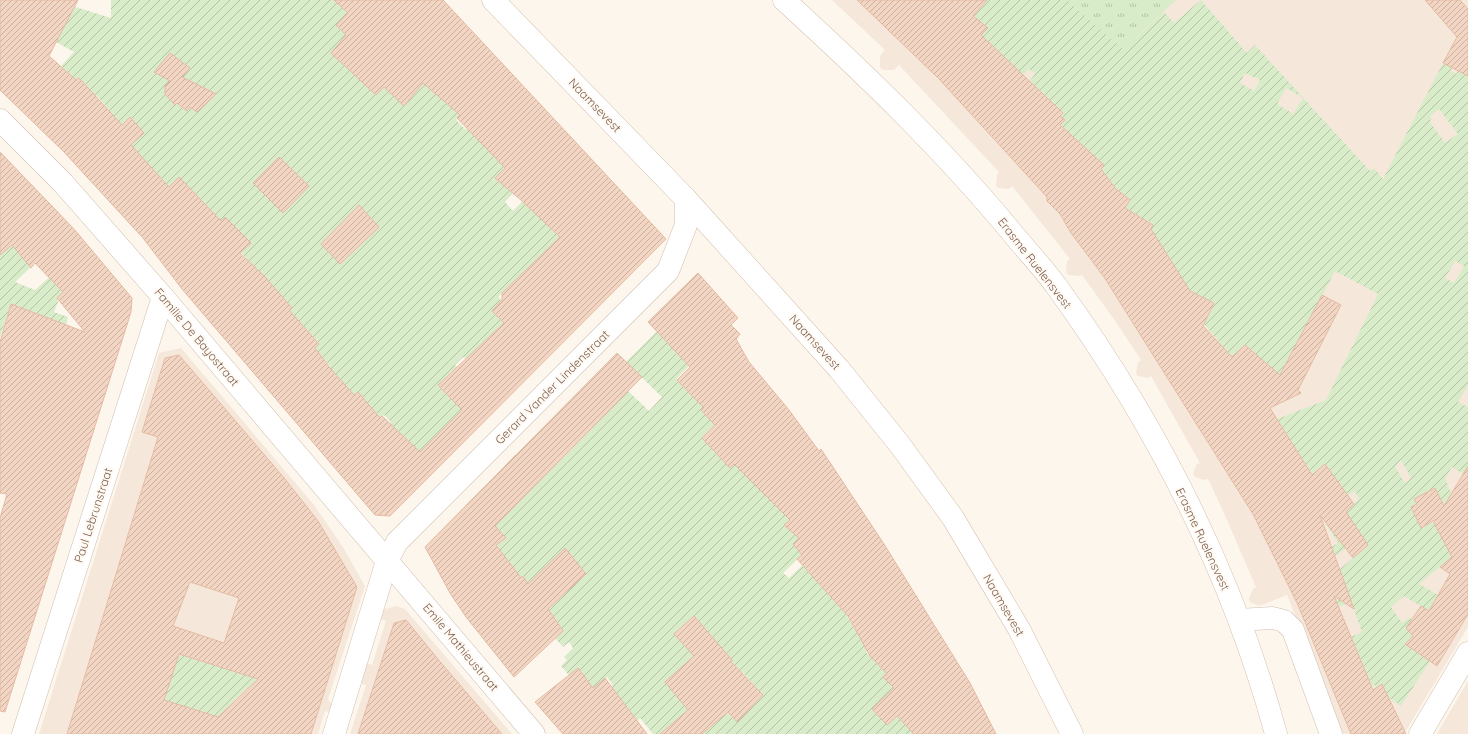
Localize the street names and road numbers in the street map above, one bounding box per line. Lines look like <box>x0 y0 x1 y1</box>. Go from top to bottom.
street label: Naamsevest <box>565 75 625 135</box>
street label: Erasme Ruelensvest <box>995 214 1075 312</box>
street label: Familie De Bayostraat <box>152 285 242 389</box>
street label: Naamsevest <box>786 311 844 373</box>
street label: Gerard Vander Lindenstraat <box>492 327 612 447</box>
street label: Paul Lebrunstraat <box>71 466 115 564</box>
street label: Erasme Ruelensvest <box>1173 485 1233 593</box>
street label: Naamsevest <box>980 571 1028 639</box>
street label: Emile Mathieustraat <box>420 600 502 694</box>

